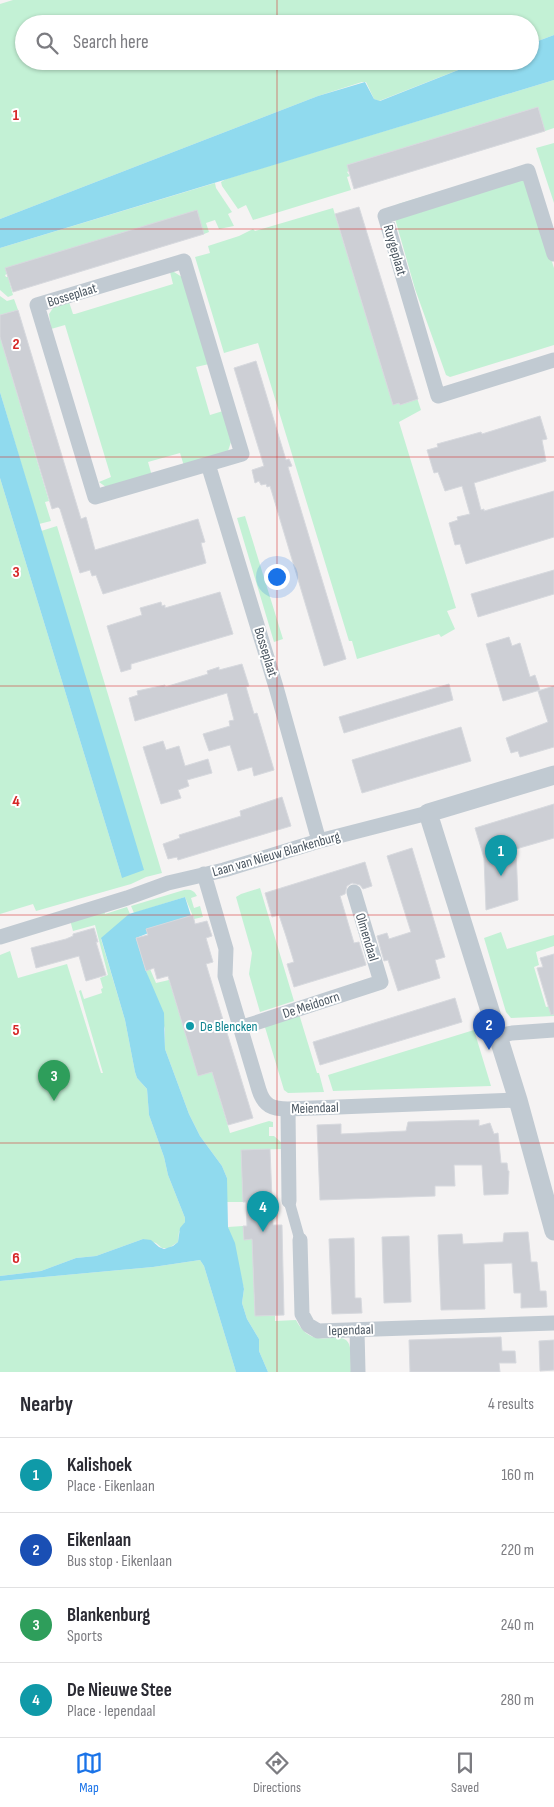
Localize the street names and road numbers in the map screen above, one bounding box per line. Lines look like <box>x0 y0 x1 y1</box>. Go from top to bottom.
street label: Ruygeplaat <box>380 223 410 277</box>
street label: Bosseplaat <box>45 279 99 311</box>
street label: Bosseplaat <box>250 625 282 679</box>
street label: Laan van Nieuw Blankenburg <box>210 828 342 880</box>
street label: Olmendaal <box>352 911 382 963</box>
street label: De Meidoorn <box>280 988 342 1022</box>
street label: Meiendaal <box>291 1099 339 1117</box>
street label: Iependaal <box>328 1321 374 1339</box>

